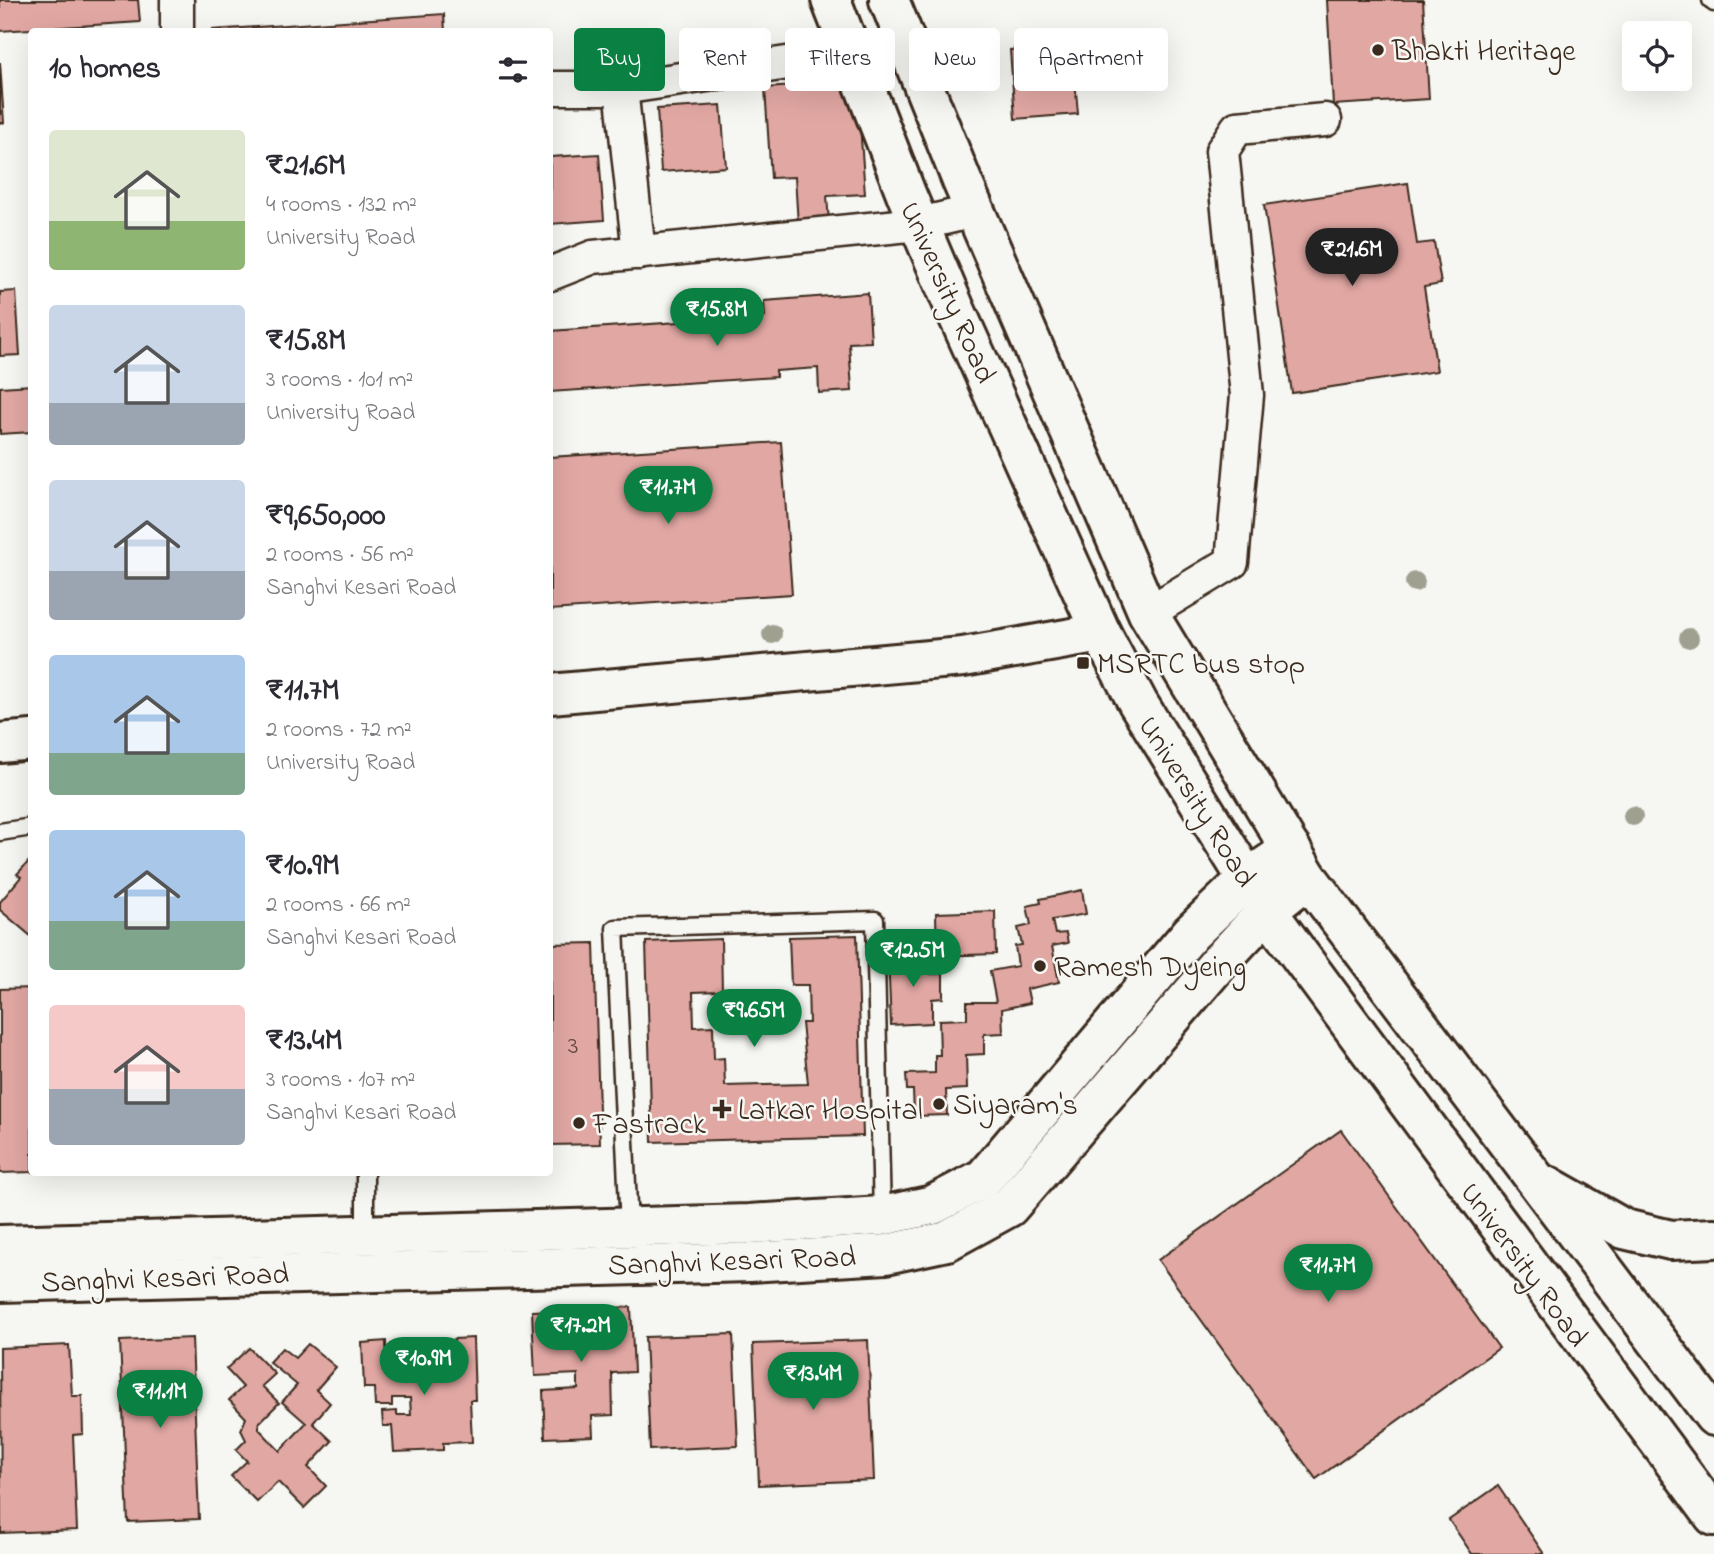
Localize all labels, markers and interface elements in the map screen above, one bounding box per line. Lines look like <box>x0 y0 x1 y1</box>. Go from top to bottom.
map controls <box>1622 21 1692 91</box>
button: locate <box>1622 21 1692 91</box>
chip: Buy <box>574 28 665 91</box>
chip: Rent <box>679 28 771 91</box>
chip: Filters <box>785 28 895 91</box>
chip: New <box>909 28 1000 91</box>
chip: Apartment <box>1014 28 1168 91</box>
place label: Bhakti Heritage <box>1391 31 1576 75</box>
marker: Bhakti Heritage <box>1370 42 1386 58</box>
text: 10 homes <box>49 48 161 92</box>
icon: filters <box>494 51 532 89</box>
text: ₹21.6M <box>266 145 346 189</box>
icon: home <box>105 158 189 242</box>
text: 4 rooms · 132 m² <box>266 189 417 222</box>
street label: University Road <box>887 195 1006 391</box>
text: University Road <box>266 222 415 255</box>
pin: ₹21.6M <box>1295 229 1409 288</box>
text: ₹21.6M <box>1321 234 1383 267</box>
pin: ₹15.8M <box>660 288 774 348</box>
text: ₹15.8M <box>686 294 748 327</box>
text: ₹15.8M <box>266 320 346 364</box>
icon: home <box>105 333 189 417</box>
text: 3 rooms · 101 m² <box>266 364 413 397</box>
text: University Road <box>266 397 415 430</box>
pin: ₹11.7M <box>611 466 725 526</box>
text: ₹11.7M <box>640 472 696 505</box>
text: ₹9,650,000 <box>266 495 386 539</box>
icon: home <box>105 508 189 592</box>
text: 2 rooms · 56 m² <box>266 539 414 572</box>
text: Sanghvi Kesari Road <box>266 572 456 605</box>
place label: MSRTC bus stop <box>1097 644 1305 688</box>
marker: MSRTC bus stop <box>1075 655 1091 671</box>
text: ₹11.7M <box>266 670 340 714</box>
icon: home <box>105 683 189 767</box>
street label: University Road <box>1125 708 1266 897</box>
text: 2 rooms · 72 m² <box>266 714 412 747</box>
text: University Road <box>266 747 415 780</box>
text: ₹10.9M <box>266 845 340 889</box>
icon: home <box>105 858 189 942</box>
text: 2 rooms · 66 m² <box>266 889 411 922</box>
text: Sanghvi Kesari Road <box>266 922 456 955</box>
pin: ₹12.5M <box>856 930 970 989</box>
text: ₹12.5M <box>881 935 945 968</box>
place label: Ramesh Dyeing <box>1054 947 1246 991</box>
marker: Ramesh Dyeing <box>1032 958 1048 974</box>
pin: ₹9.65M <box>697 990 811 1049</box>
text: ₹9.65M <box>723 995 785 1028</box>
text: ₹13.4M <box>266 1020 343 1064</box>
house number: 3 <box>568 1028 578 1066</box>
icon: home <box>105 1033 189 1117</box>
text: 3 rooms · 107 m² <box>266 1064 415 1097</box>
place label: Siyaram's <box>953 1085 1078 1129</box>
place label: Latkar Hospital <box>738 1090 923 1134</box>
marker: Siyaram's <box>931 1096 947 1112</box>
text: Sanghvi Kesari Road <box>266 1097 456 1130</box>
marker: Latkar Hospital <box>712 1099 732 1119</box>
place label: Fastrack <box>592 1104 707 1148</box>
marker: Fastrack <box>571 1115 587 1131</box>
street label: University Road <box>1448 1174 1598 1357</box>
street label: Sanghvi Kesari Road <box>607 1237 857 1289</box>
pin: ₹11.7M <box>1271 1244 1385 1304</box>
text: ₹11.7M <box>1300 1250 1356 1283</box>
street label: Sanghvi Kesari Road <box>40 1254 290 1306</box>
pin: ₹17.2M <box>524 1304 638 1364</box>
text: ₹17.2M <box>551 1310 611 1343</box>
pin: ₹10.9M <box>367 1338 481 1397</box>
text: ₹10.9M <box>396 1343 452 1376</box>
pin: ₹13.4M <box>756 1352 870 1412</box>
text: ₹13.4M <box>784 1358 842 1391</box>
pin: ₹11.1M <box>103 1370 217 1430</box>
text: ₹11.1M <box>133 1376 187 1409</box>

